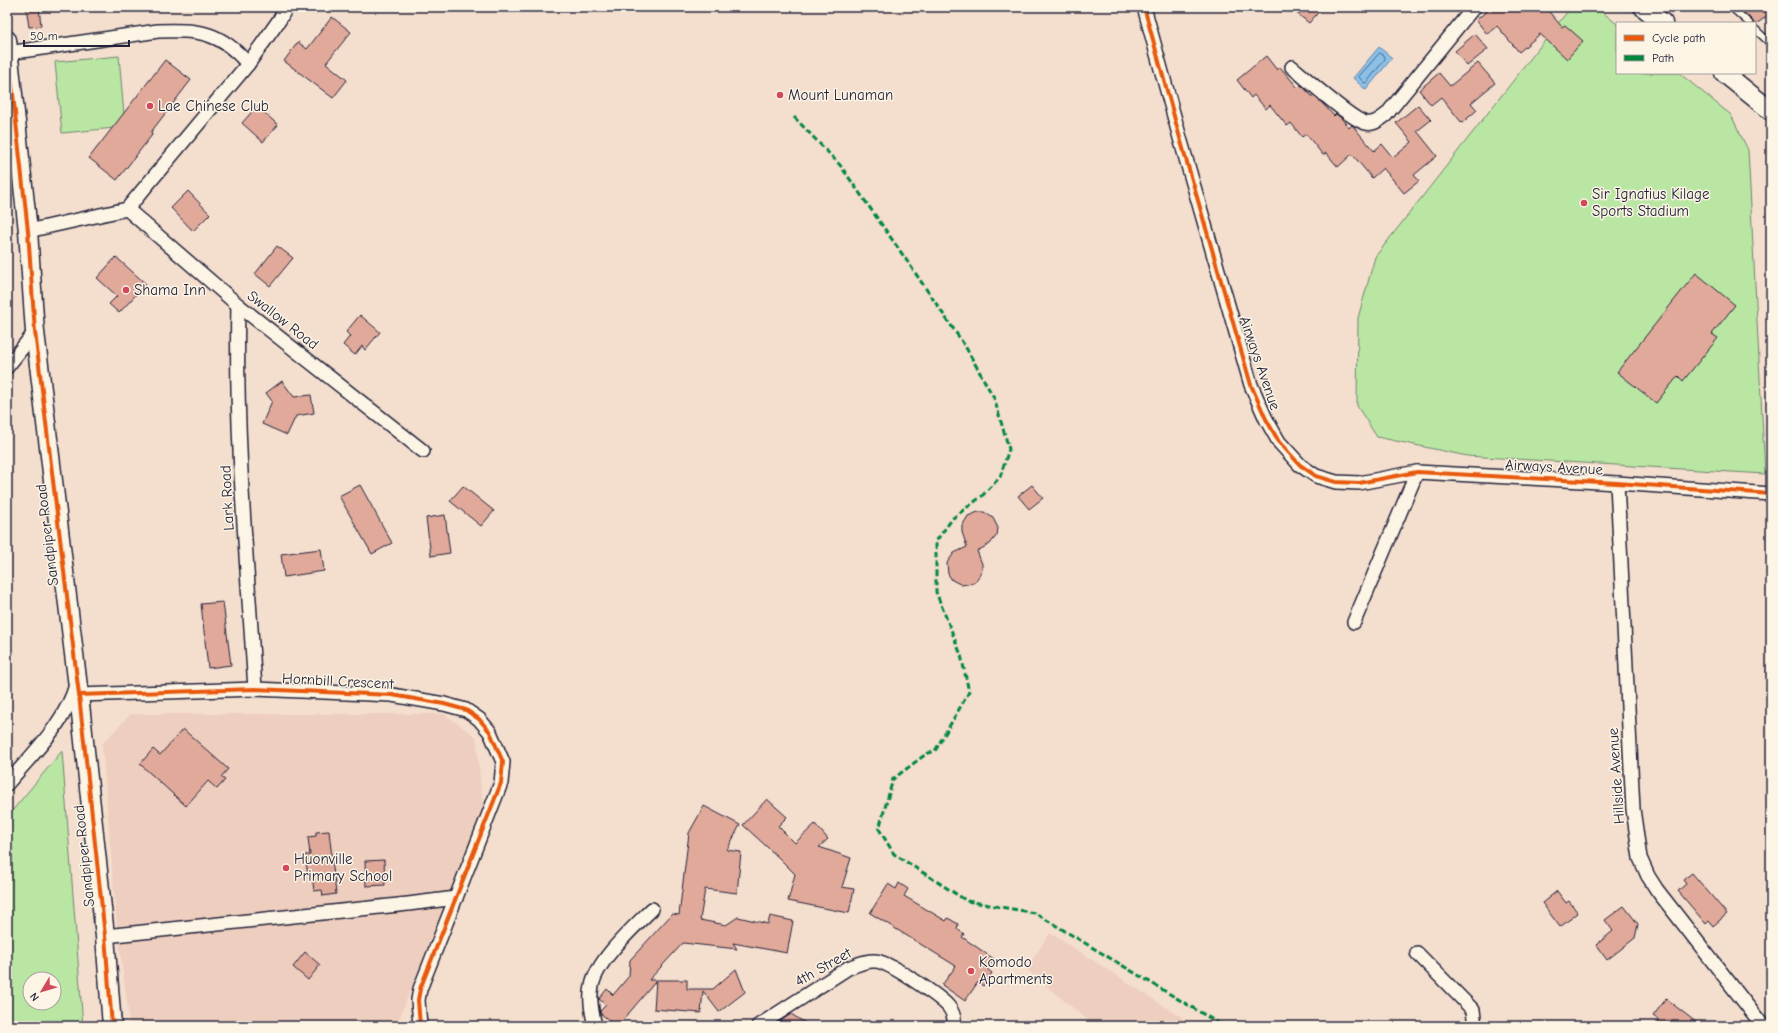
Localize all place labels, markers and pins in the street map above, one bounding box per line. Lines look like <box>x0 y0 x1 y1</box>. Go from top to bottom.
place label: Mount Lunaman <box>788 86 893 104</box>
marker: Mount Lunaman <box>775 90 785 100</box>
place label: Lae Chinese Club <box>158 97 269 115</box>
marker: Lae Chinese Club <box>145 101 155 111</box>
place label: Sir Ignatius Kilage Sports Stadium <box>1592 185 1710 220</box>
marker: Sir Ignatius Kilage Sports Stadium <box>1579 198 1589 208</box>
place label: Shama Inn <box>134 281 206 299</box>
marker: Shama Inn <box>121 285 131 295</box>
place label: Huonville Primary School <box>294 850 392 885</box>
marker: Huonville Primary School <box>281 863 291 873</box>
place label: Komodo Apartments <box>979 953 1052 988</box>
marker: Komodo Apartments <box>966 966 976 976</box>

